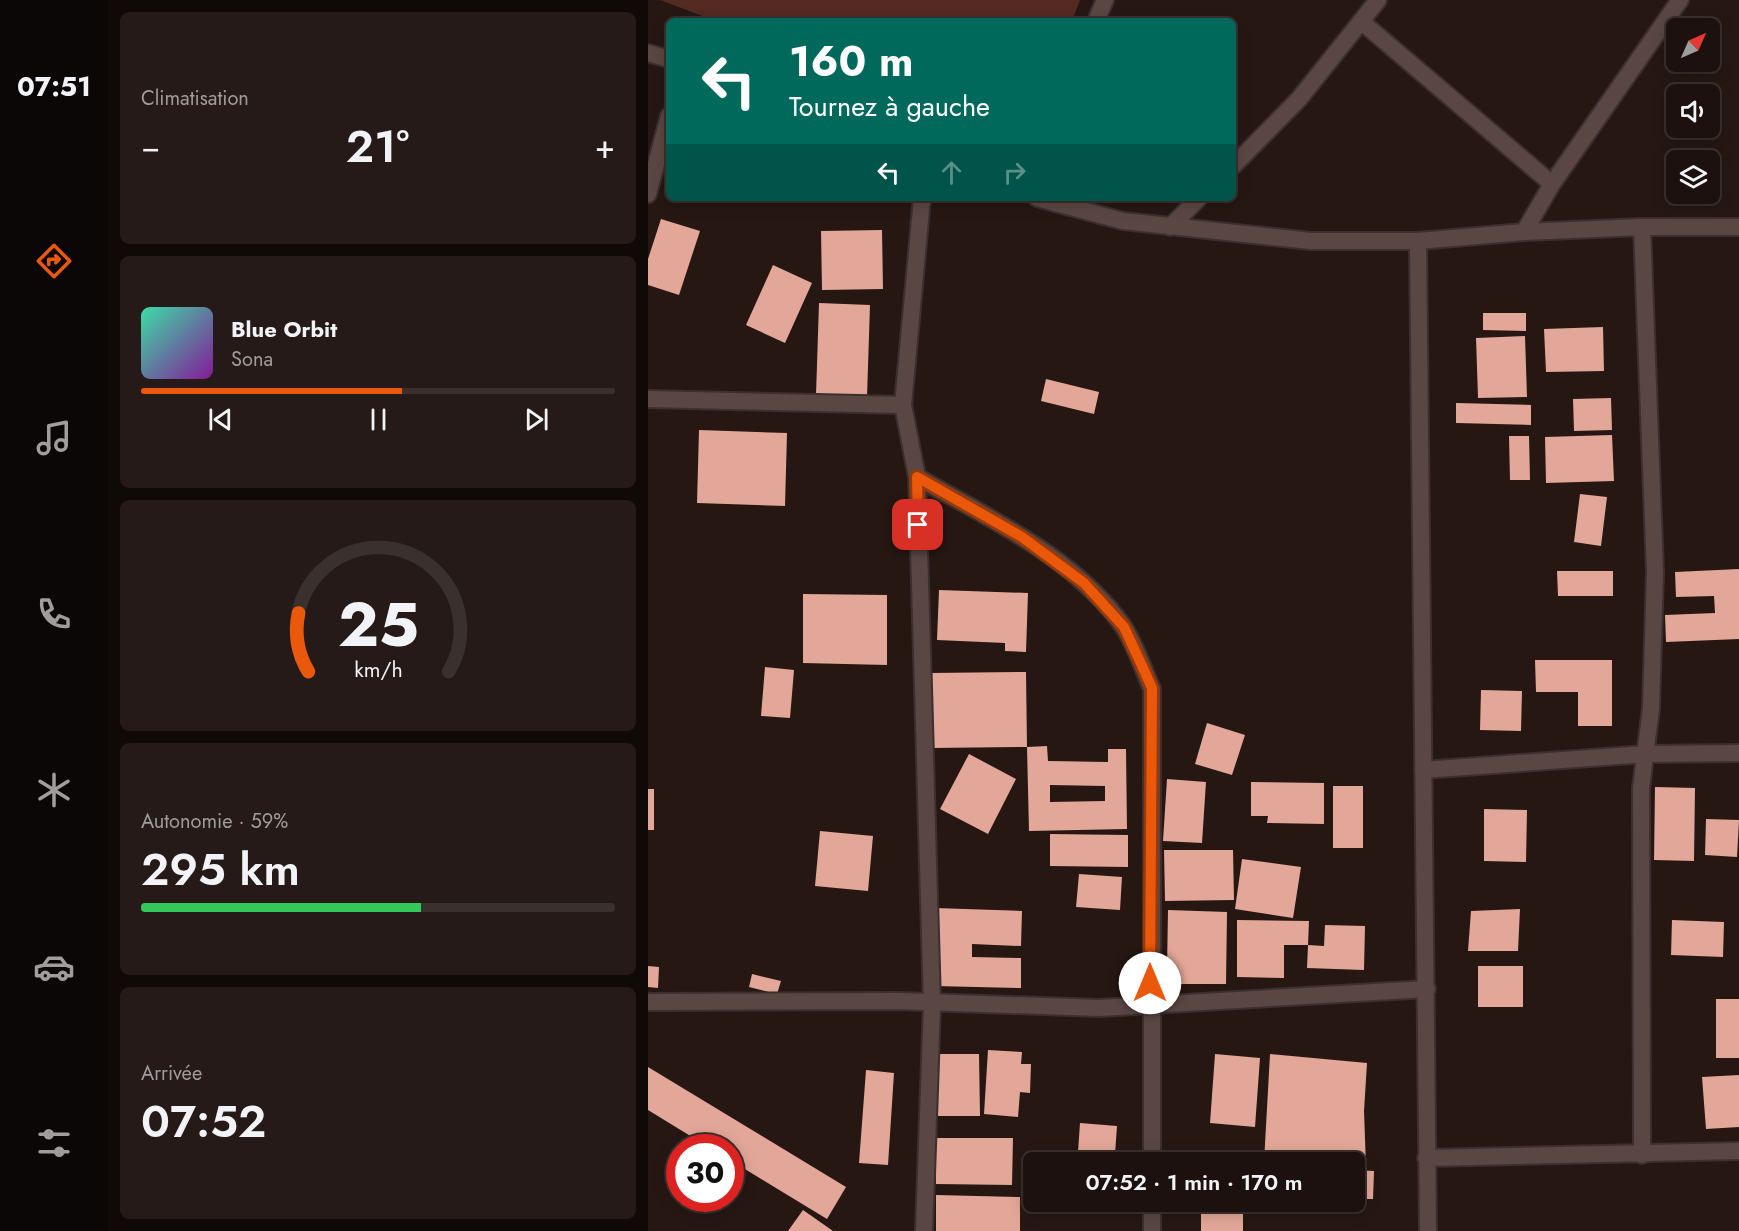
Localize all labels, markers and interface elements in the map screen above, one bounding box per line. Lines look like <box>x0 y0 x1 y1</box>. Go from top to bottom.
north arrow <box>1666 18 1720 72</box>
map controls <box>1666 18 1720 204</box>
text: 160 m <box>789 31 913 92</box>
icon: left <box>690 42 768 120</box>
text: 07:51 <box>17 67 91 106</box>
text: Climatisation <box>141 84 249 113</box>
button: sound <box>1666 84 1720 138</box>
text: Tournez à gauche <box>789 87 990 126</box>
text: 21° <box>346 114 409 179</box>
text: − <box>141 123 160 170</box>
text: + <box>595 123 615 170</box>
button: layers <box>1666 150 1720 204</box>
icon: left <box>872 156 905 189</box>
icon: ahead <box>935 156 968 189</box>
icon: right <box>998 156 1031 189</box>
icon: directions <box>33 240 75 282</box>
text: Blue Orbit <box>231 313 337 345</box>
text: Sona <box>231 345 273 374</box>
icon: previous <box>204 403 237 436</box>
icon: pause <box>362 403 395 436</box>
icon: next <box>520 403 553 436</box>
icon: music <box>33 417 75 459</box>
pin <box>892 499 943 550</box>
icon: arrive <box>901 508 934 541</box>
text: 25 <box>337 580 419 670</box>
icon: phone <box>33 593 75 635</box>
text: km/h <box>354 655 402 686</box>
icon: climate <box>33 769 75 811</box>
text: Autonomie · 59% <box>141 807 288 836</box>
text: 295 km <box>141 837 300 902</box>
icon: car <box>33 946 75 988</box>
position arrow <box>1118 951 1182 1015</box>
text: Arrivée <box>141 1059 202 1088</box>
text: 07:52 <box>141 1089 266 1154</box>
icon: filters <box>33 1122 75 1164</box>
speed limit sign: 30 <box>666 1134 744 1212</box>
text: 07:52 · 1 min · 170 m <box>1085 1166 1303 1198</box>

